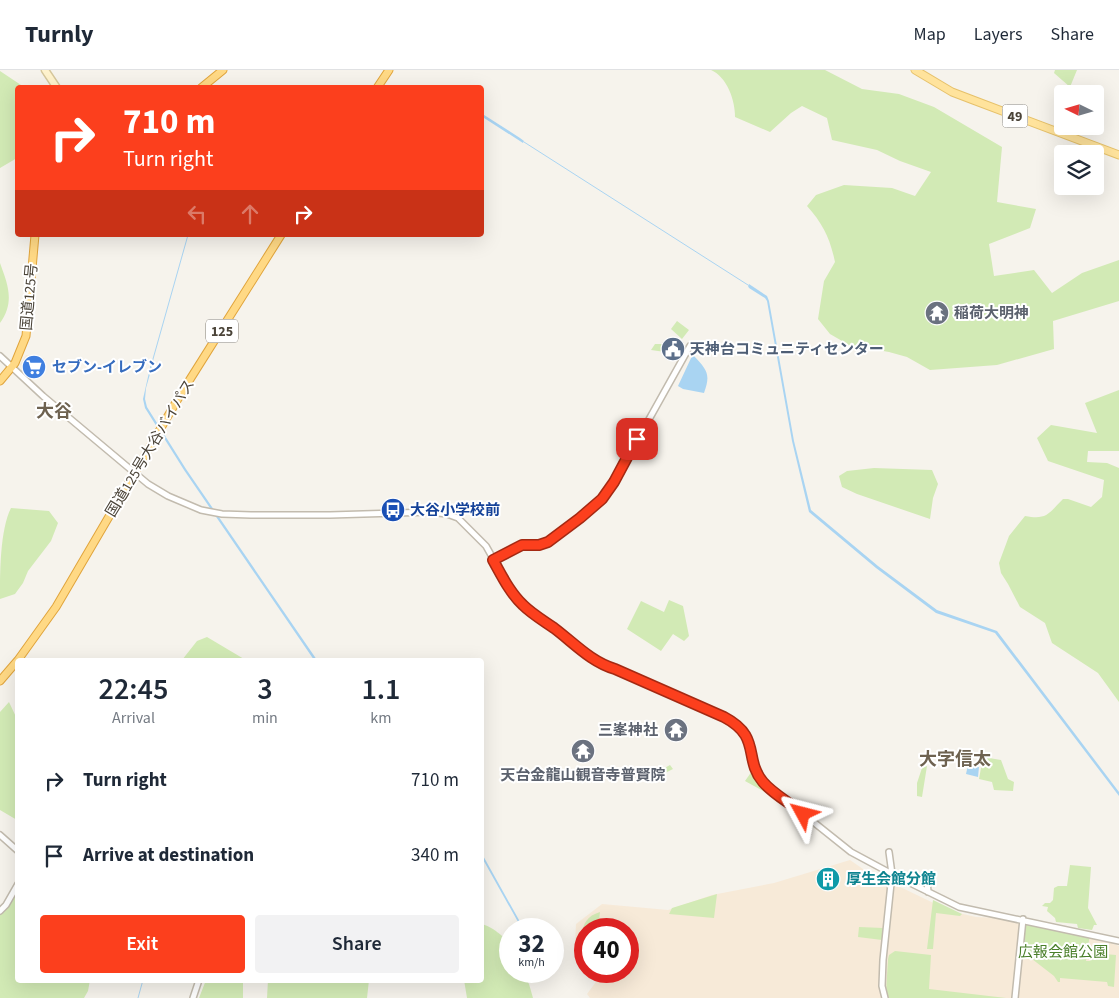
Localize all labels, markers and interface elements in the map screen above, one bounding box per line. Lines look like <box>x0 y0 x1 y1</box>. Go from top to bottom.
text: Turnly <box>25 17 94 52</box>
text: Map <box>914 22 946 47</box>
text: Layers <box>974 22 1023 47</box>
text: Share <box>1051 22 1094 47</box>
north arrow <box>1054 85 1104 135</box>
map controls <box>1054 85 1104 195</box>
text: 710 m <box>123 97 215 147</box>
road number: 49 <box>1002 104 1028 128</box>
icon: right <box>40 105 105 170</box>
text: Turn right <box>123 143 213 175</box>
button: layers <box>1054 145 1104 195</box>
icon: left <box>183 200 211 228</box>
icon: ahead <box>236 200 264 228</box>
icon: right <box>289 200 317 228</box>
street label: 国道125号 <box>16 263 43 332</box>
temple icon: 稲荷大明神 <box>924 300 950 326</box>
place label: 稲荷大明神 <box>954 303 1029 324</box>
road number: 125 <box>206 320 238 342</box>
public building icon: 天神台コミュニティセンター <box>660 336 686 362</box>
place label: 天神台コミュニティセンター <box>690 339 884 360</box>
supermarket icon: セブン-イレブン <box>21 354 47 380</box>
place label: セブン-イレブン <box>52 357 162 378</box>
street label: 国道125号大谷バイパス <box>101 376 200 521</box>
district label: 大谷 <box>36 399 72 424</box>
pin <box>616 418 658 460</box>
icon: arrive <box>623 425 651 453</box>
bus stop icon: 大谷小学校前 <box>380 497 406 523</box>
place label: 大谷小学校前 <box>410 500 500 521</box>
text: 22:45 <box>99 668 168 711</box>
text: 3 <box>257 668 273 711</box>
text: 1.1 <box>361 668 400 711</box>
text: Arrival <box>112 707 155 729</box>
text: min <box>252 707 278 729</box>
text: km <box>370 707 392 729</box>
temple icon: 三峯神社 <box>663 717 689 743</box>
place label: 三峯神社 <box>598 720 658 741</box>
temple icon: 天台金龍山観音寺普賢院 <box>570 738 596 764</box>
district label: 大字信太 <box>919 747 991 772</box>
place label: 天台金龍山観音寺普賢院 <box>500 765 666 786</box>
icon: right <box>40 767 68 795</box>
text: Turn right <box>83 767 167 794</box>
text: 710 m <box>411 767 459 794</box>
position arrow <box>776 787 828 839</box>
icon: arrive <box>40 842 68 870</box>
text: Arrive at destination <box>83 842 254 869</box>
text: 340 m <box>411 842 459 869</box>
building icon: 厚生会館分館 <box>815 866 841 892</box>
place label: 厚生会館分館 <box>846 869 936 890</box>
button: Exit <box>40 915 245 973</box>
button: Share <box>255 915 459 973</box>
speed limit sign: 40 <box>574 918 639 983</box>
text: 32 <box>518 926 545 962</box>
park label: 広報会館公園 <box>1018 942 1108 963</box>
text: km/h <box>518 954 545 971</box>

